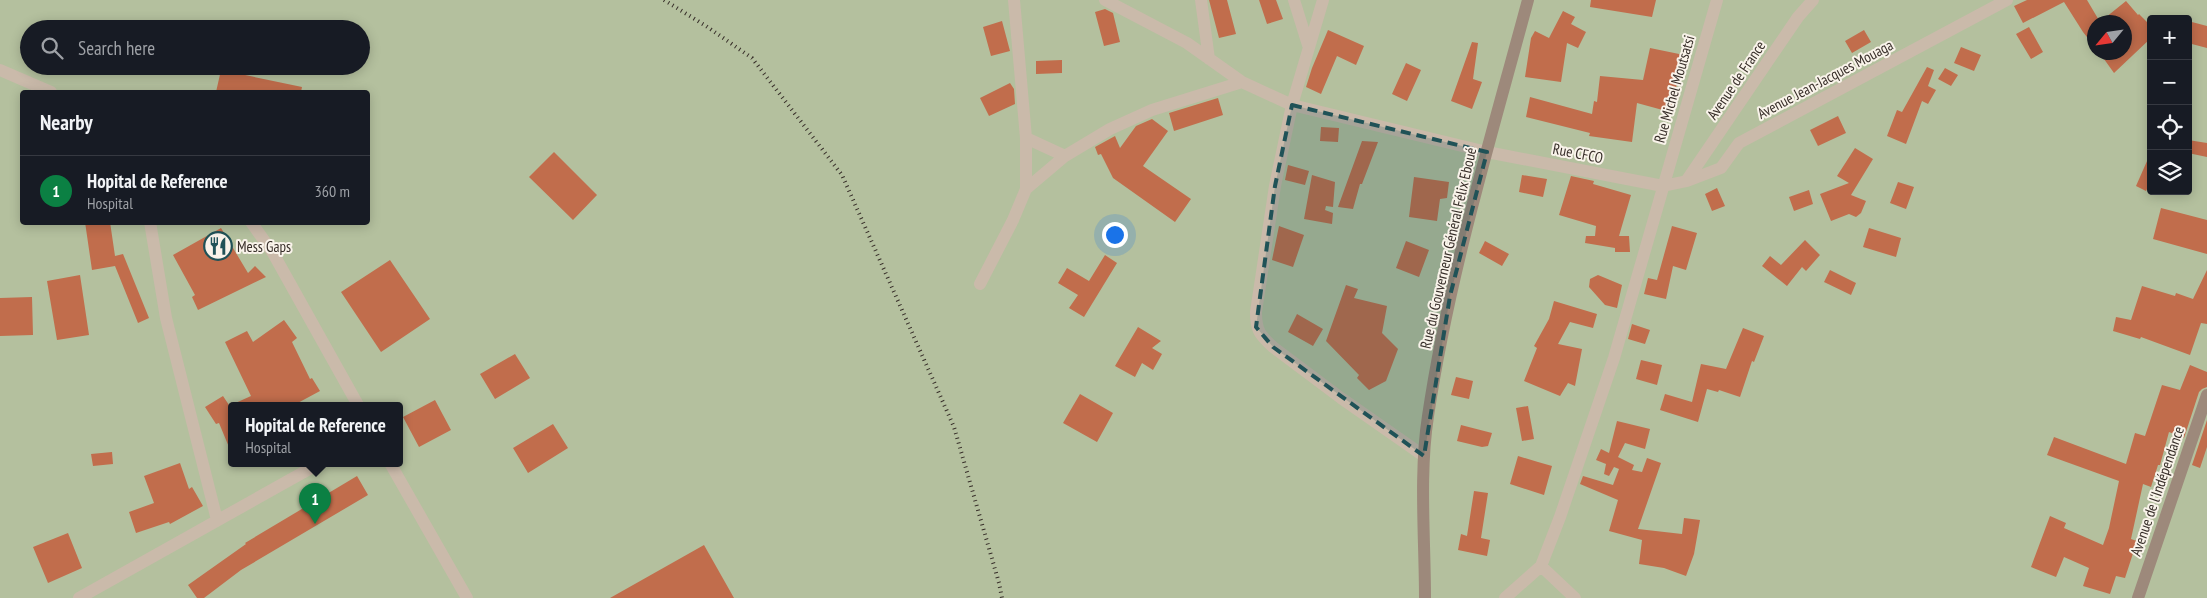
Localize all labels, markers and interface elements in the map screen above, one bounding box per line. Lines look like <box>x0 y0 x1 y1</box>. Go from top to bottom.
north arrow <box>2087 15 2132 60</box>
map controls <box>2147 15 2192 195</box>
button: + <box>2147 15 2192 60</box>
search box <box>20 20 370 75</box>
street label: Rue Michel Moutsatsi <box>1650 33 1698 145</box>
icon: search <box>38 34 66 62</box>
street label: Avenue Jean-Jacques Mouaga <box>1754 35 1896 123</box>
text: Search here <box>78 36 155 60</box>
street label: Avenue de France <box>1703 37 1769 123</box>
button: − <box>2147 60 2192 105</box>
button: locate <box>2147 105 2192 150</box>
text: Nearby <box>40 109 93 136</box>
street label: Rue CFCO <box>1551 139 1605 167</box>
street label: Rue du Gouverneur Général Félix Eboué <box>1416 146 1480 350</box>
button: layers <box>2147 150 2192 195</box>
text: Hopital de Reference <box>87 169 228 193</box>
text: 1 <box>52 181 60 201</box>
text: 360 m <box>315 181 350 201</box>
text: Hospital <box>87 193 133 213</box>
your location <box>1102 222 1128 248</box>
restaurant icon: Mess Gaps <box>203 231 233 261</box>
place label: Mess Gaps <box>237 237 291 256</box>
popup <box>228 402 403 467</box>
text: Hopital de Reference <box>245 413 386 437</box>
street label: Avenue de l'Indépendance <box>2126 424 2188 558</box>
text: Hospital <box>245 437 291 457</box>
pin: 1 <box>299 483 331 524</box>

